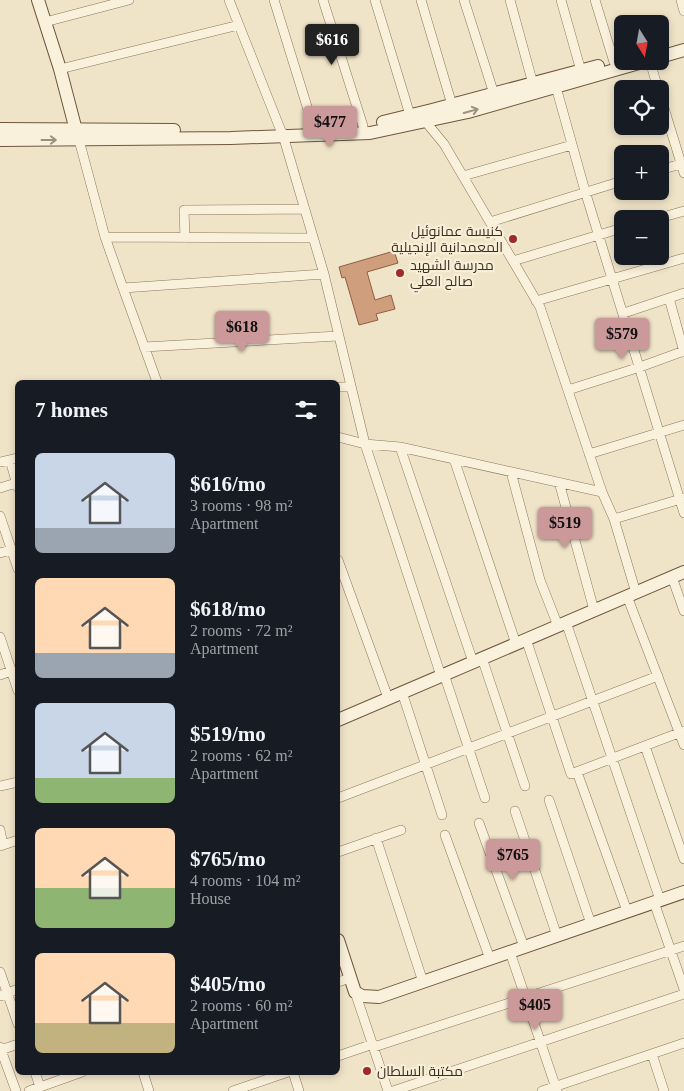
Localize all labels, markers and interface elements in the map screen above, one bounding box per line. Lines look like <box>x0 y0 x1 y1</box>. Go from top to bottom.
north arrow <box>614 15 669 70</box>
map controls <box>614 15 669 265</box>
pin: $616 <box>302 23 362 66</box>
text: $616 <box>316 31 348 48</box>
button: locate <box>614 80 669 135</box>
pin: $477 <box>300 106 360 148</box>
one-way arrow <box>463 106 479 115</box>
text: $477 <box>314 113 346 130</box>
one-way arrow <box>40 135 56 145</box>
button: + <box>614 145 669 200</box>
button: − <box>614 210 669 265</box>
place label: كنيسة عمانوئيل المعمدانية الإنجيلية <box>391 224 503 256</box>
marker: كنيسة عمانوئيل المعمدانية الإنجيلية <box>507 233 519 245</box>
place label: مدرسة الشهيد صالح العلي <box>410 258 494 293</box>
marker: مدرسة الشهيد صالح العلي <box>394 267 406 279</box>
pin: $618 <box>212 310 272 353</box>
text: $618 <box>226 318 258 335</box>
pin: $579 <box>592 318 652 360</box>
text: $579 <box>606 325 638 342</box>
icon: filters <box>292 396 320 424</box>
text: 7 homes <box>35 398 108 422</box>
text: $616/mo <box>190 472 266 496</box>
icon: home <box>75 473 135 533</box>
text: 3 rooms · 98 m² <box>190 497 293 514</box>
pin: $519 <box>535 506 595 549</box>
text: $519 <box>549 514 581 531</box>
text: Apartment <box>190 515 258 532</box>
text: $618/mo <box>190 597 266 621</box>
icon: home <box>75 598 135 658</box>
text: 2 rooms · 72 m² <box>190 622 293 639</box>
text: Apartment <box>190 640 258 657</box>
text: $519/mo <box>190 722 266 746</box>
icon: home <box>75 723 135 783</box>
text: 2 rooms · 62 m² <box>190 747 293 764</box>
text: Apartment <box>190 765 258 782</box>
pin: $765 <box>483 838 543 881</box>
text: $765 <box>497 846 529 863</box>
text: $765/mo <box>190 847 266 871</box>
icon: home <box>75 848 135 908</box>
text: 4 rooms · 104 m² <box>190 872 301 889</box>
text: House <box>190 890 231 907</box>
text: $405/mo <box>190 972 266 996</box>
icon: home <box>75 973 135 1033</box>
pin: $405 <box>505 988 565 1031</box>
text: $405 <box>519 996 551 1013</box>
text: 2 rooms · 60 m² <box>190 997 293 1014</box>
text: Apartment <box>190 1015 258 1032</box>
place label: مكتبة السلطان <box>377 1064 463 1079</box>
marker: مكتبة السلطان <box>361 1065 373 1077</box>

